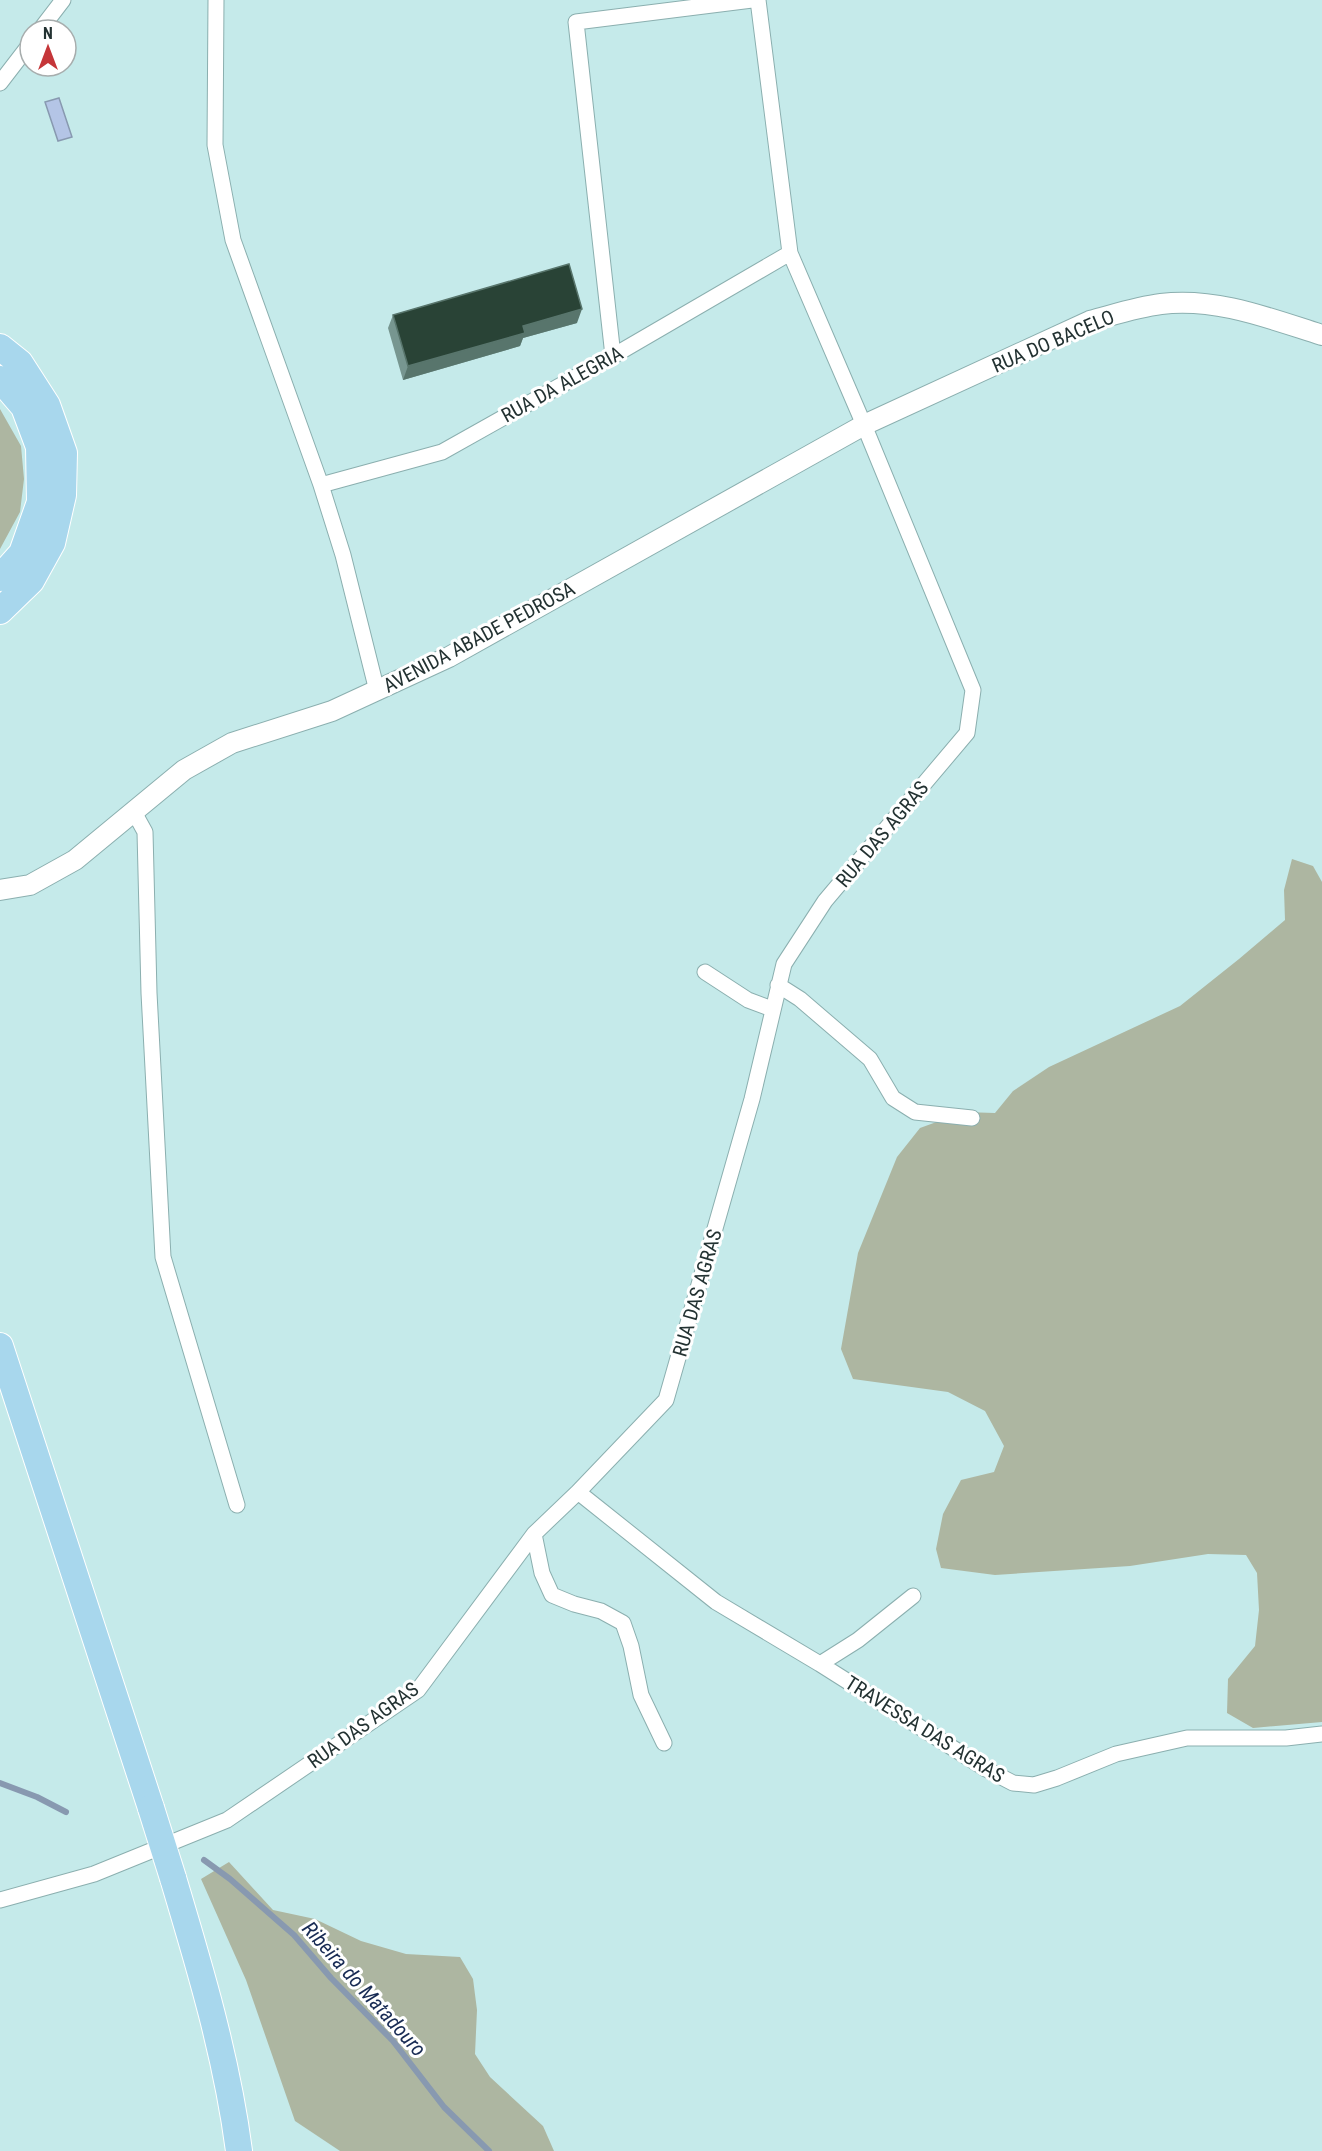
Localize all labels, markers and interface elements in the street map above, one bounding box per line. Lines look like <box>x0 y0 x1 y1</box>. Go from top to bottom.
north arrow <box>18 18 78 78</box>
text: N <box>43 24 53 43</box>
street label: RUA DO BACELO <box>988 304 1118 378</box>
street label: RUA DA ALEGRIA <box>497 341 627 427</box>
street label: AVENIDA ABADE PEDROSA <box>379 576 579 698</box>
street label: RUA DAS AGRAS <box>831 776 933 892</box>
street label: RUA DAS AGRAS <box>667 1227 727 1359</box>
street label: TRAVESSA DAS AGRAS <box>841 1670 1009 1788</box>
street label: RUA DAS AGRAS <box>303 1677 423 1773</box>
water label: Ribeira do Matadouro <box>297 1917 431 2061</box>

